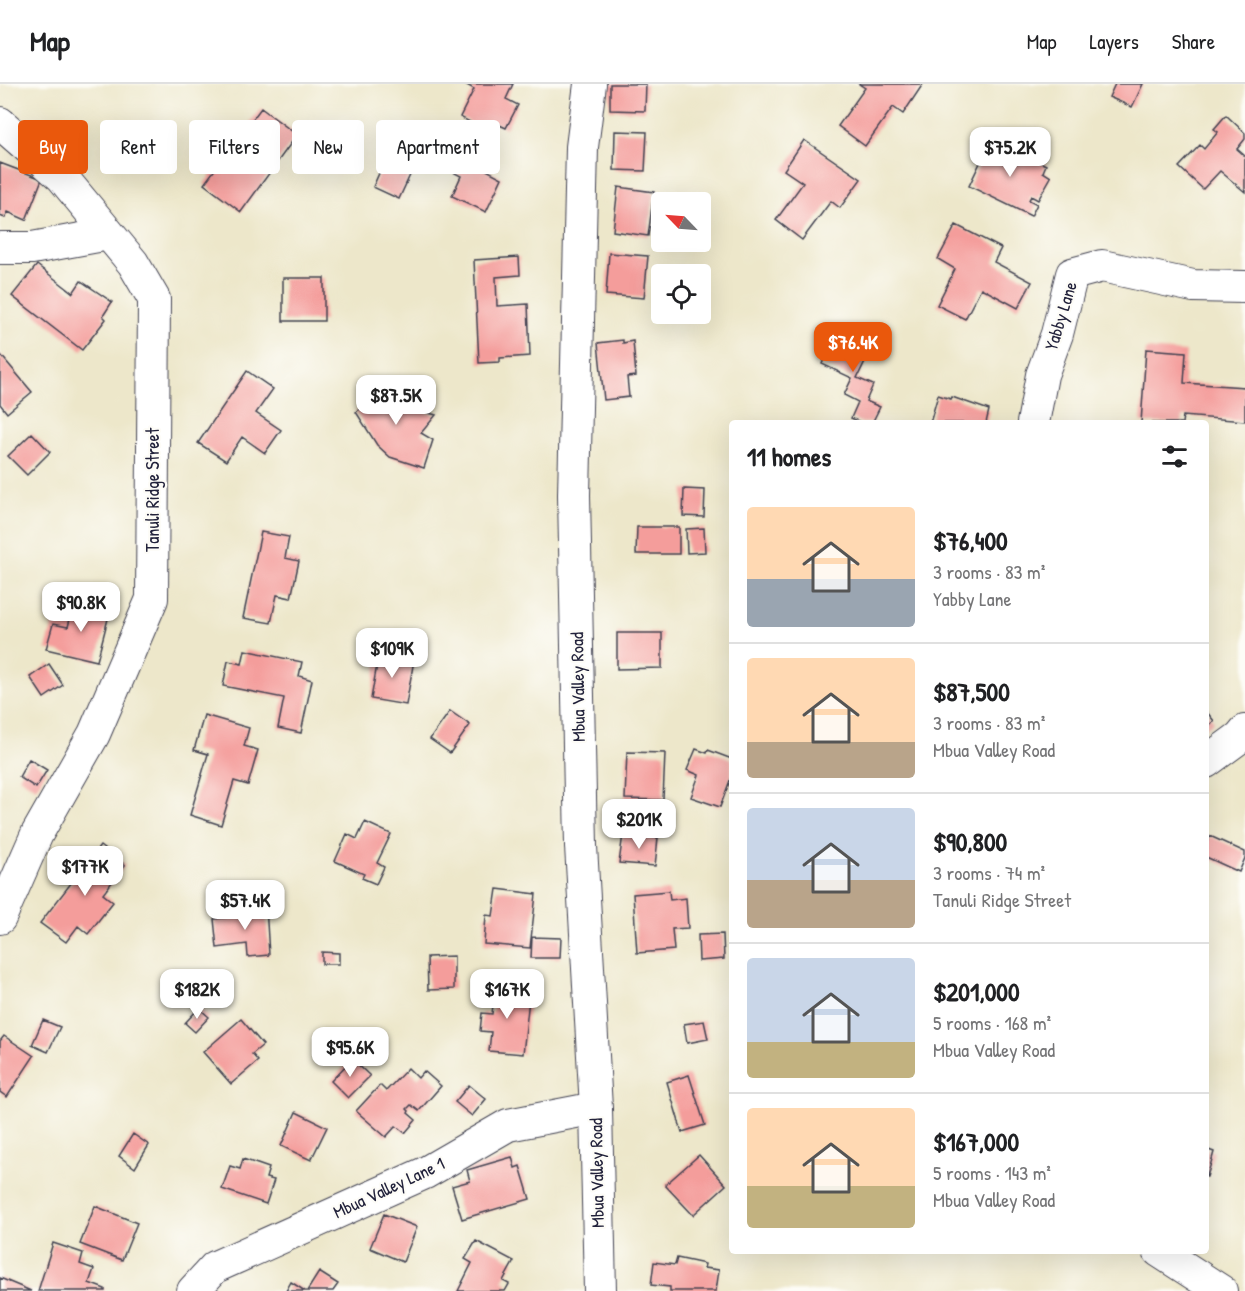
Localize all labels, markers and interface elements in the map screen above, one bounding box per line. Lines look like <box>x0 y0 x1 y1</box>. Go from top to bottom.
text: Map <box>30 22 70 60</box>
text: Map <box>1027 27 1056 56</box>
text: Layers <box>1089 27 1139 56</box>
text: Share <box>1172 27 1215 56</box>
chip: Buy <box>18 120 88 174</box>
chip: Rent <box>100 120 177 174</box>
chip: Filters <box>189 120 280 174</box>
chip: New <box>292 120 364 174</box>
chip: Apartment <box>376 120 500 174</box>
pin: $75.2K <box>961 127 1059 178</box>
text: $75.2K <box>984 133 1036 160</box>
north arrow <box>651 192 711 252</box>
map controls <box>651 192 711 324</box>
button: locate <box>651 264 711 324</box>
street label: Yabby Lane <box>1038 278 1083 353</box>
pin: $76.4K <box>804 322 902 373</box>
text: $76.4K <box>828 328 878 355</box>
pin: $87.5K <box>347 375 445 426</box>
text: $87.5K <box>370 381 422 408</box>
street label: Tanuli Ridge Street <box>140 427 165 552</box>
text: 11 homes <box>747 439 831 474</box>
icon: filters <box>1158 440 1191 473</box>
text: $76,400 <box>933 523 1008 558</box>
icon: home <box>795 531 867 603</box>
text: 3 rooms · 83 m² <box>933 558 1045 585</box>
pin: $90.8K <box>32 582 130 633</box>
text: Yabby Lane <box>933 585 1012 612</box>
text: $90.8K <box>56 588 106 615</box>
pin: $109K <box>350 628 434 679</box>
street label: Mbua Valley Road <box>564 632 591 742</box>
text: $109K <box>370 634 414 661</box>
text: $87,500 <box>933 674 1010 709</box>
icon: home <box>795 682 867 754</box>
text: 3 rooms · 83 m² <box>933 709 1045 736</box>
text: Mbua Valley Road <box>933 736 1055 763</box>
pin: $201K <box>597 799 681 850</box>
text: $201K <box>616 805 662 832</box>
text: $90,800 <box>933 824 1007 859</box>
icon: home <box>795 832 867 904</box>
pin: $177K <box>43 846 127 897</box>
text: $177K <box>61 852 109 879</box>
text: 3 rooms · 74 m² <box>933 859 1045 886</box>
pin: $57.4K <box>196 880 294 931</box>
text: $57.4K <box>220 886 270 913</box>
text: Tanuli Ridge Street <box>933 886 1071 913</box>
pin: $182K <box>155 969 239 1020</box>
pin: $167K <box>465 969 549 1020</box>
text: $201,000 <box>933 974 1020 1009</box>
text: $182K <box>174 975 220 1002</box>
text: $167K <box>484 975 530 1002</box>
icon: home <box>795 982 867 1054</box>
text: 5 rooms · 168 m² <box>933 1009 1051 1036</box>
pin: $95.6K <box>301 1027 399 1078</box>
text: $95.6K <box>326 1033 374 1060</box>
text: Mbua Valley Road <box>933 1036 1055 1063</box>
street label: Mbua Valley Road <box>583 1118 610 1228</box>
text: $167,000 <box>933 1124 1019 1159</box>
icon: home <box>795 1132 867 1204</box>
street label: Mbua Valley Lane 1 <box>329 1151 448 1224</box>
text: 5 rooms · 143 m² <box>933 1159 1051 1186</box>
text: Mbua Valley Road <box>933 1186 1055 1213</box>

